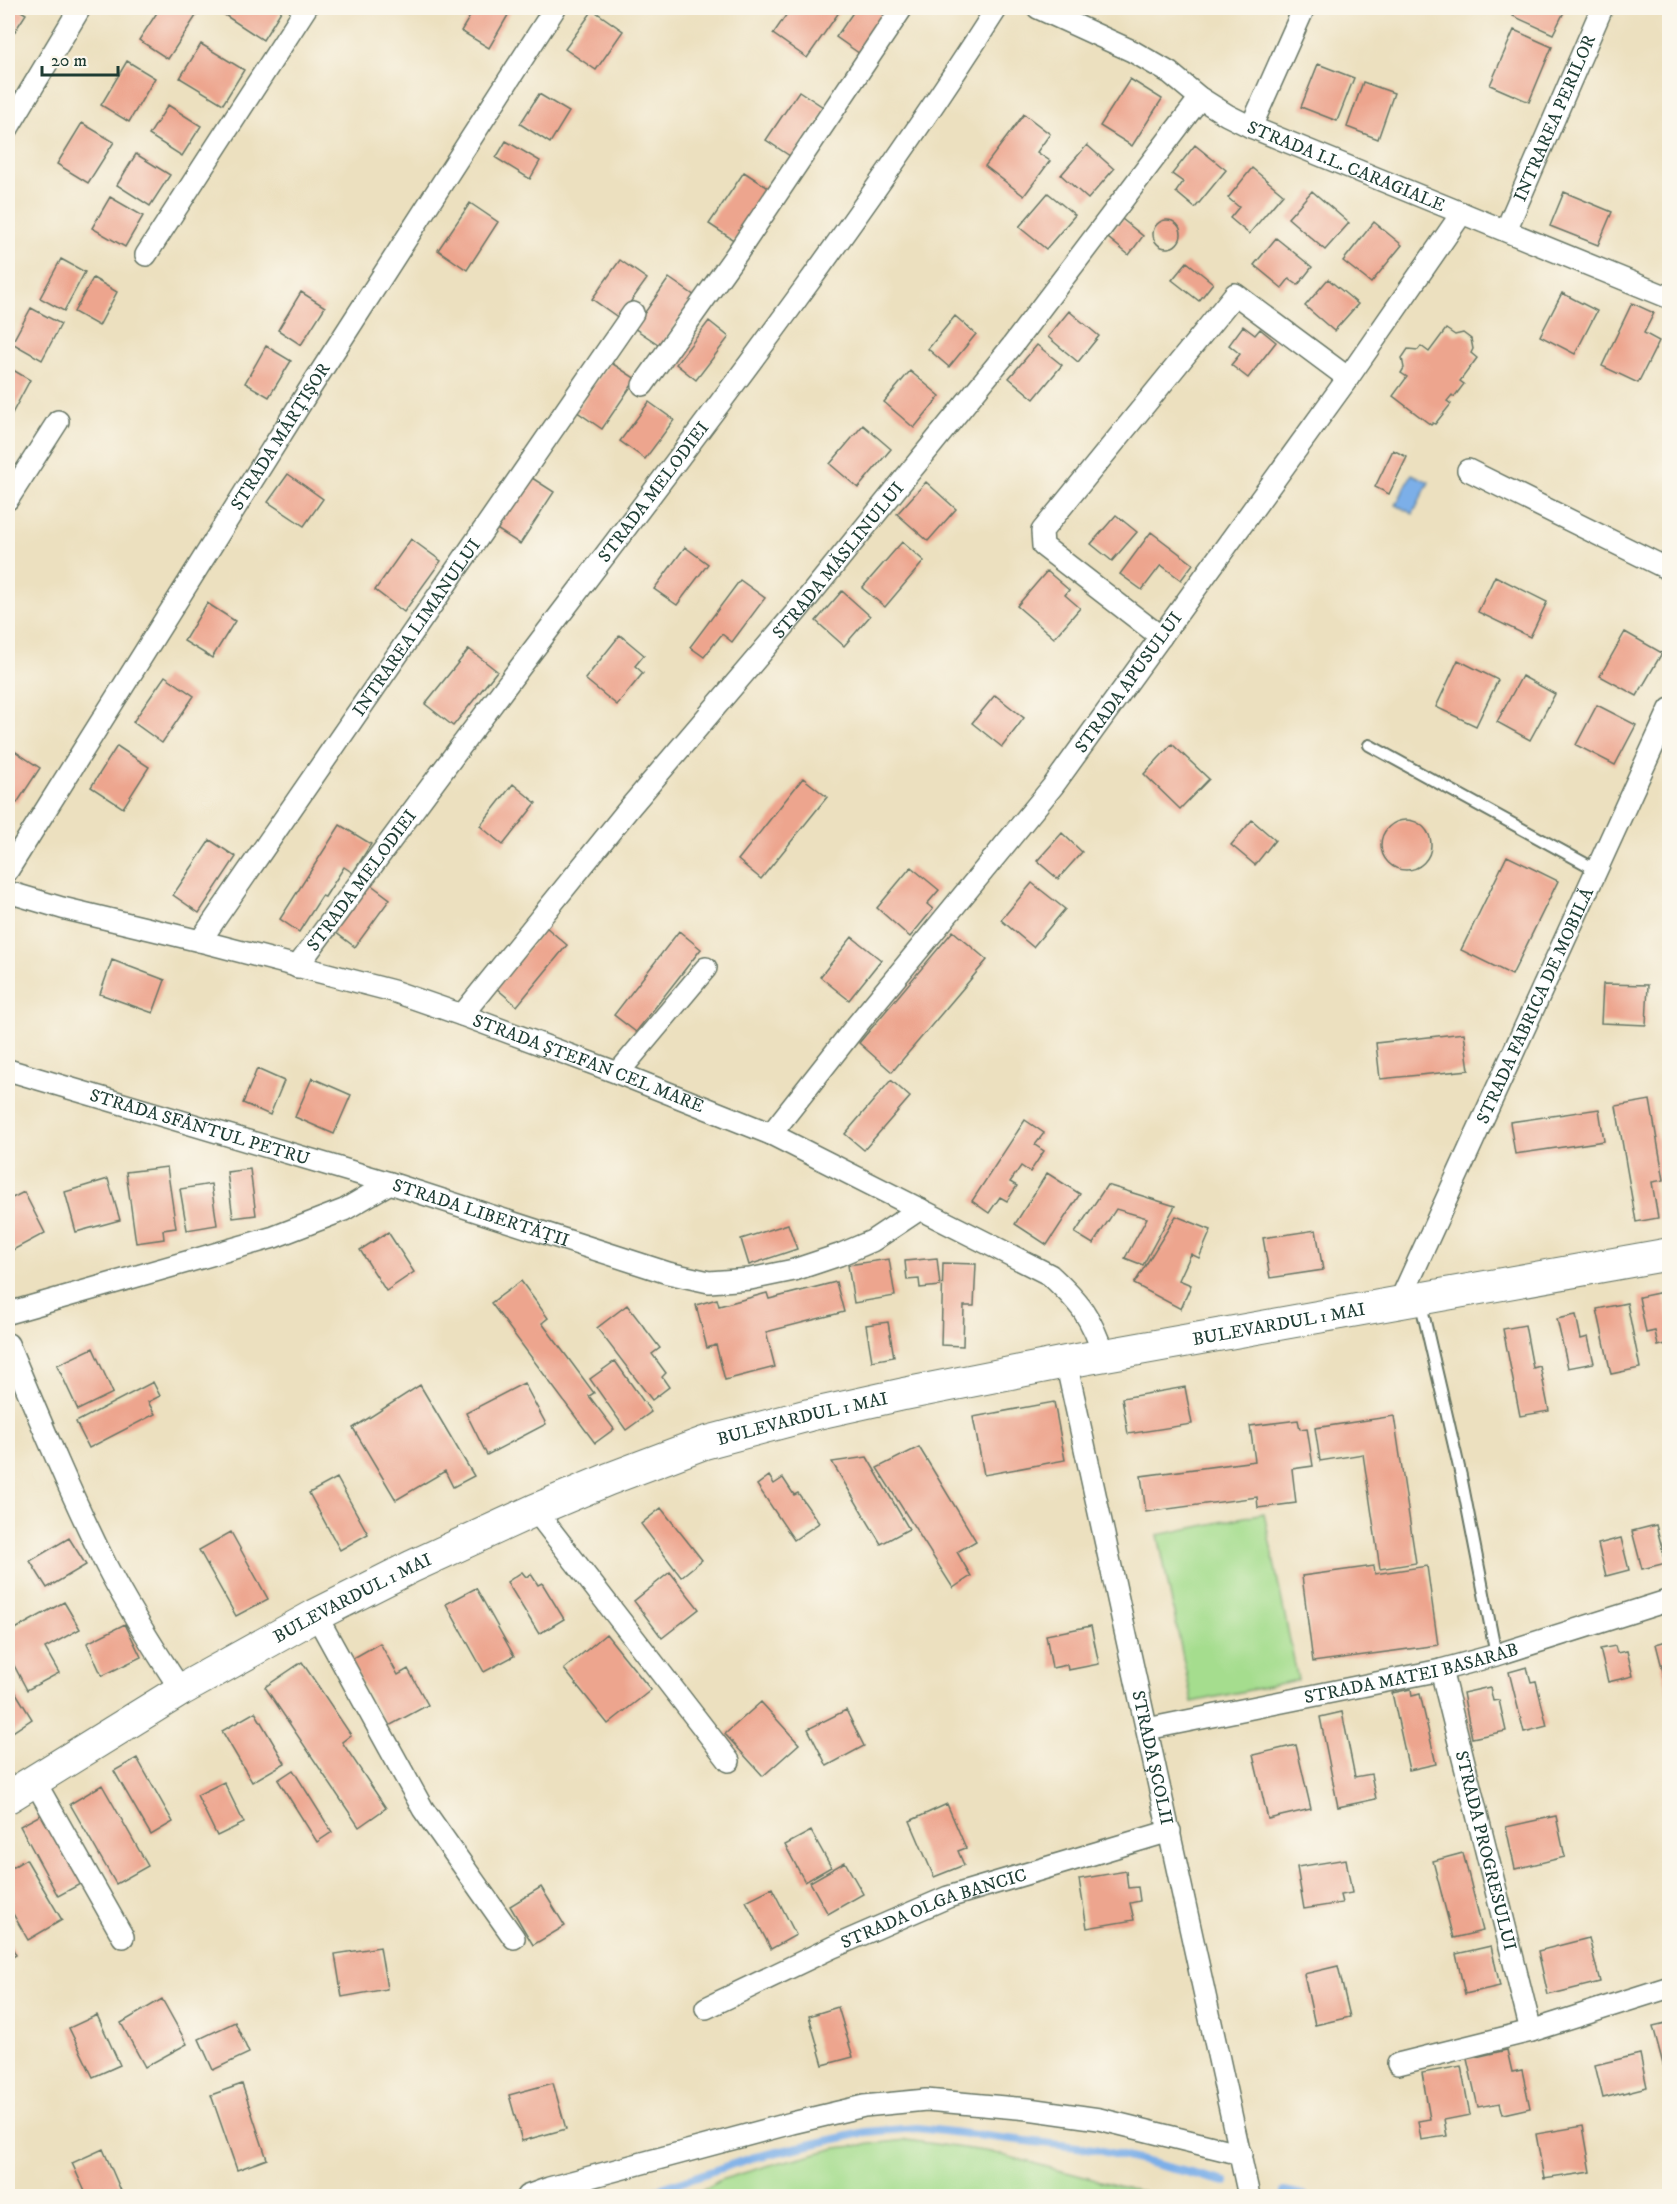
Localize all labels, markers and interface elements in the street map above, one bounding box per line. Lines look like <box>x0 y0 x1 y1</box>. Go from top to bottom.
street label: INTRAREA PERILOR <box>1510 32 1601 205</box>
scale bar <box>42 39 118 77</box>
text: 20 m <box>51 50 87 72</box>
street label: STRADA I.L. CARAGIALE <box>1244 117 1448 217</box>
street label: STRADA MĂRȚIȘOR <box>226 359 336 515</box>
street label: STRADA MELODIEI <box>594 418 714 567</box>
street label: STRADA MĂSLINULUI <box>768 478 909 644</box>
street label: INTRAREA LIMANULUI <box>348 535 486 721</box>
street label: STRADA APUSULUI <box>1071 608 1187 758</box>
street label: STRADA MELODIEI <box>303 806 422 956</box>
street label: STRADA FABRICA DE MOBILĂ <box>1472 883 1599 1127</box>
street label: STRADA ȘTEFAN CEL MARE <box>469 1010 707 1118</box>
street label: STRADA SFÂNTUL PETRU <box>87 1085 312 1171</box>
street label: STRADA LIBERTĂȚII <box>390 1175 572 1252</box>
street label: BULEVARDUL 1 MAI <box>1191 1299 1367 1351</box>
street label: BULEVARDUL 1 MAI <box>715 1388 890 1451</box>
street label: BULEVARDUL 1 MAI <box>270 1549 435 1648</box>
street label: STRADA MATEI BASARAB <box>1302 1639 1521 1709</box>
street label: STRADA ȘCOLII <box>1126 1689 1177 1827</box>
street label: STRADA PROGRESULUI <box>1450 1749 1520 1953</box>
street label: STRADA OLGA BANCIC <box>838 1864 1029 1954</box>

